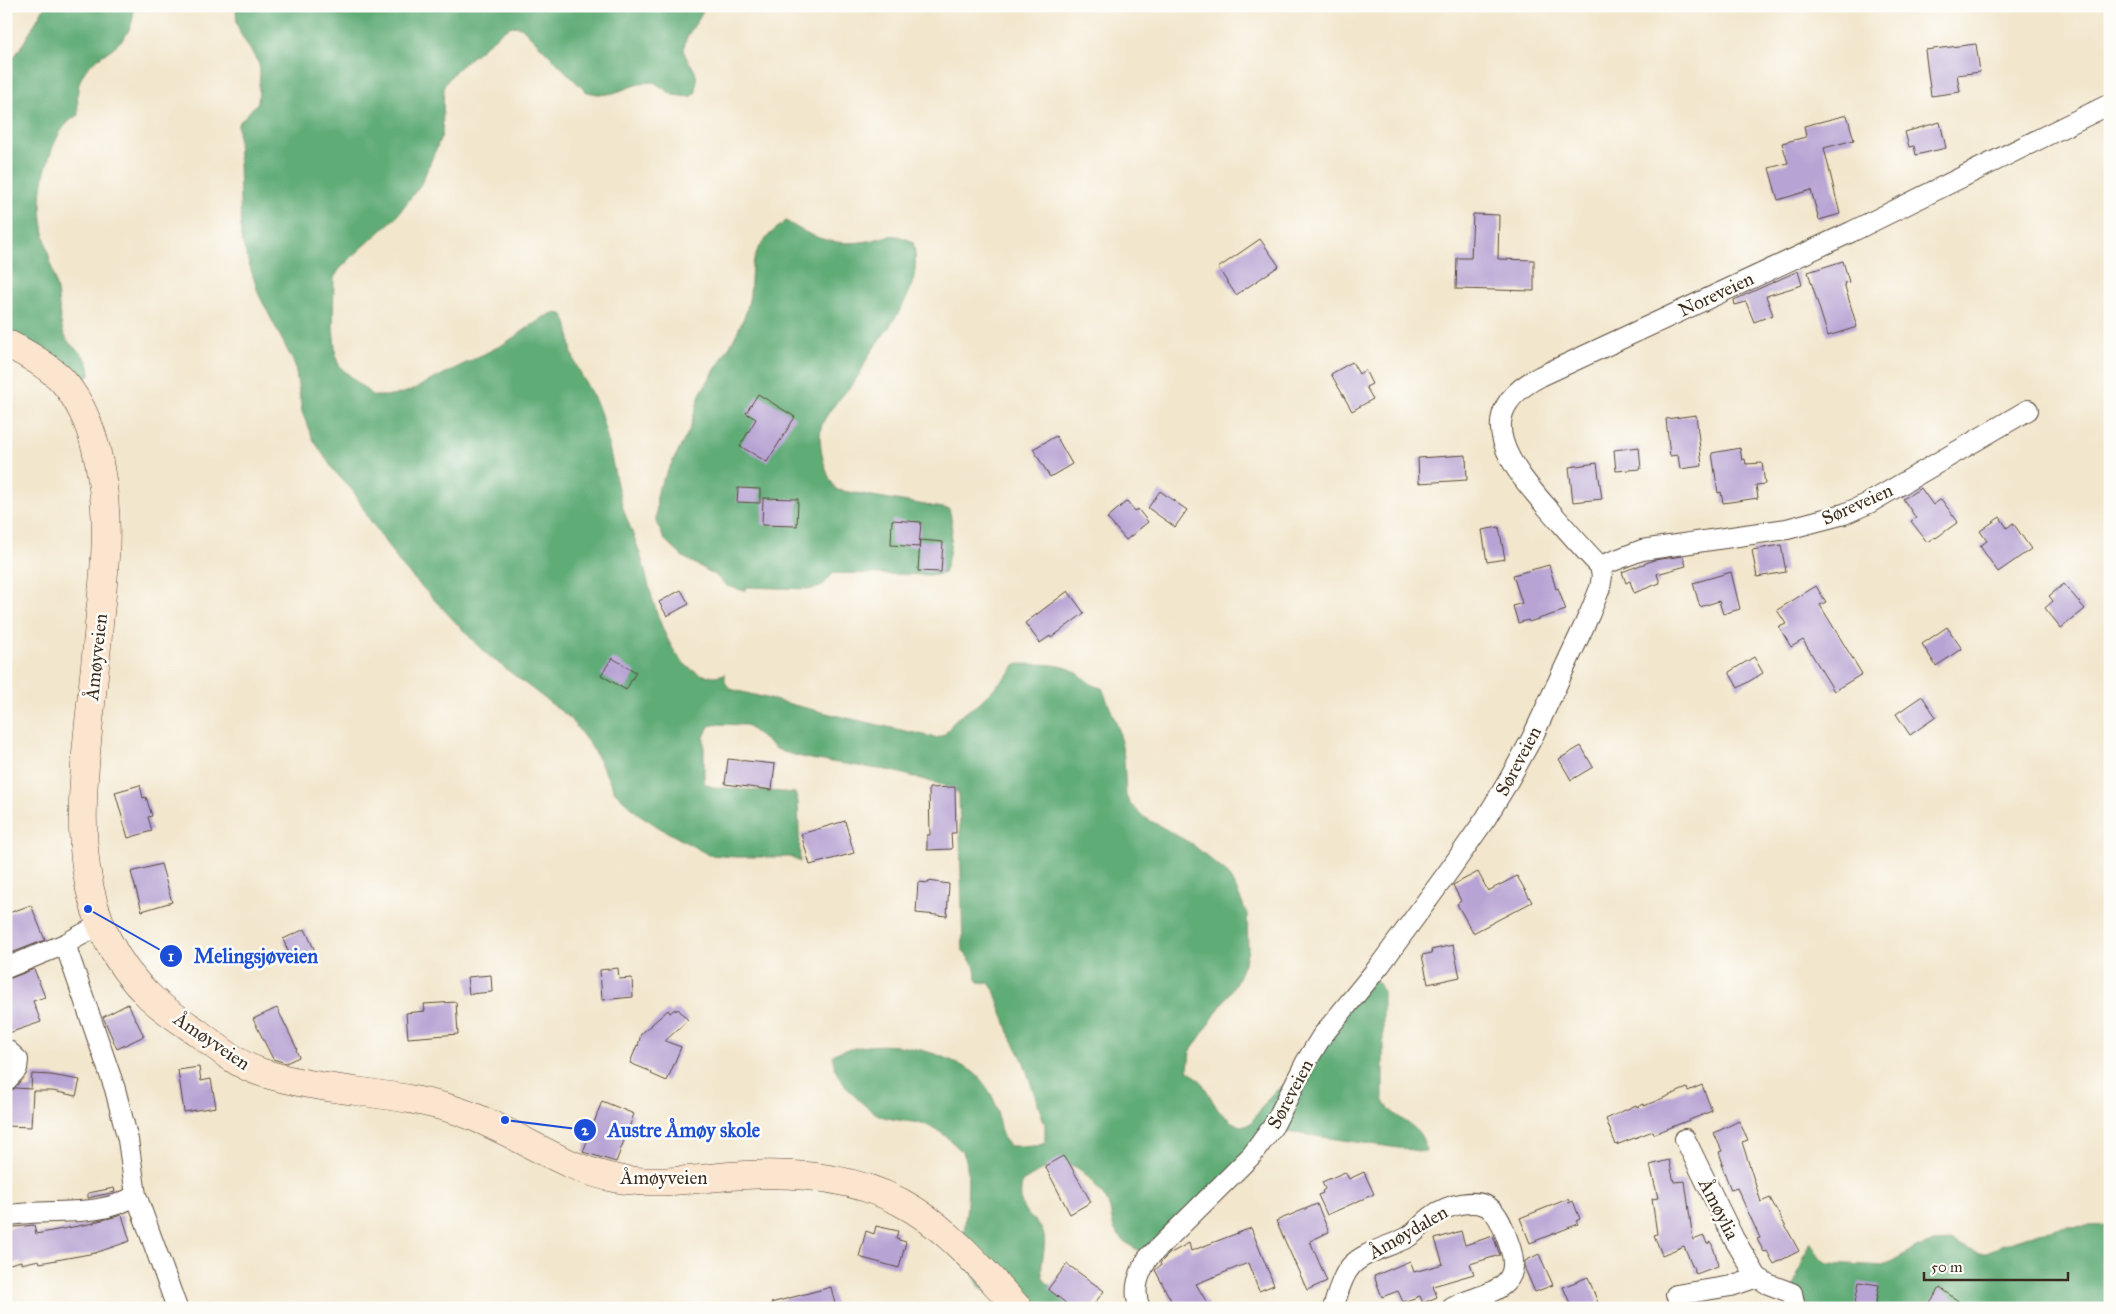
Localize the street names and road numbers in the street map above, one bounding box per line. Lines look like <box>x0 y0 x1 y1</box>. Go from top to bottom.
street label: Noreveien <box>1675 267 1757 321</box>
street label: Søreveien <box>1818 478 1896 530</box>
street label: Åmøyveien <box>80 612 112 703</box>
street label: Søreveien <box>1490 722 1546 800</box>
street label: Åmøyveien <box>169 1007 255 1075</box>
street label: Søreveien <box>1262 1055 1318 1133</box>
street label: Åmøyveien <box>619 1166 708 1189</box>
street label: Åmøylia <box>1693 1174 1745 1244</box>
street label: Åmøydalen <box>1363 1200 1452 1264</box>

